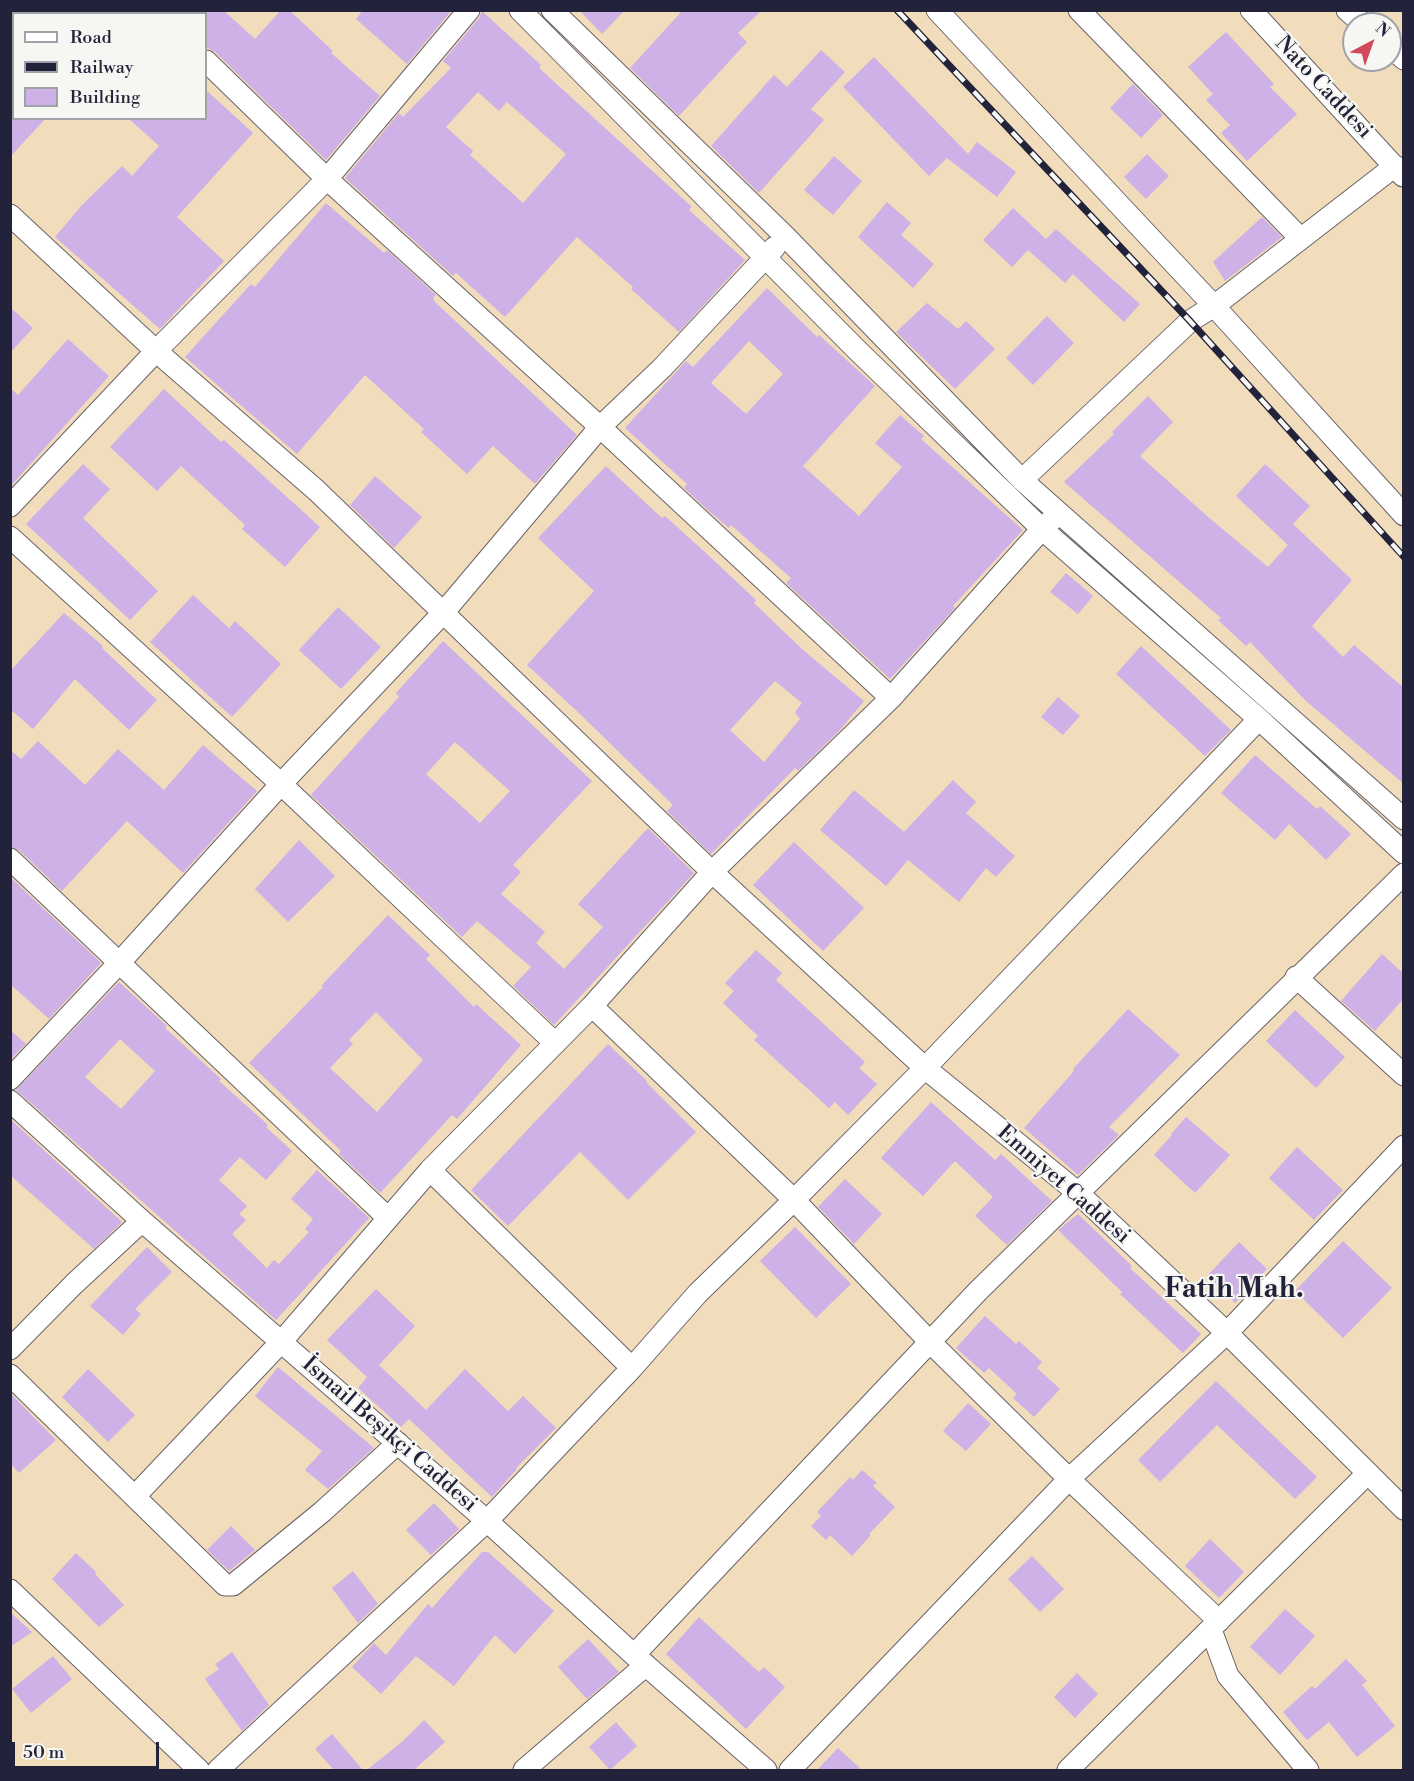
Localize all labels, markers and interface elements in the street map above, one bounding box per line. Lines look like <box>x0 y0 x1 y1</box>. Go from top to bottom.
legend <box>12 12 207 120</box>
north arrow <box>1342 12 1402 72</box>
text: N <box>1371 18 1394 42</box>
text: Road <box>70 26 112 49</box>
street label: Nato Caddesi <box>1269 31 1377 145</box>
text: Railway <box>70 56 133 79</box>
text: Building <box>70 86 140 109</box>
street label: Emniyet Caddesi <box>991 1120 1135 1250</box>
district label: Fatih Mah. <box>1164 1273 1304 1307</box>
street label: İsmail Beşikçi Caddesi <box>296 1352 482 1518</box>
scale bar <box>15 1730 162 1768</box>
text: 50 m <box>23 1741 64 1764</box>

